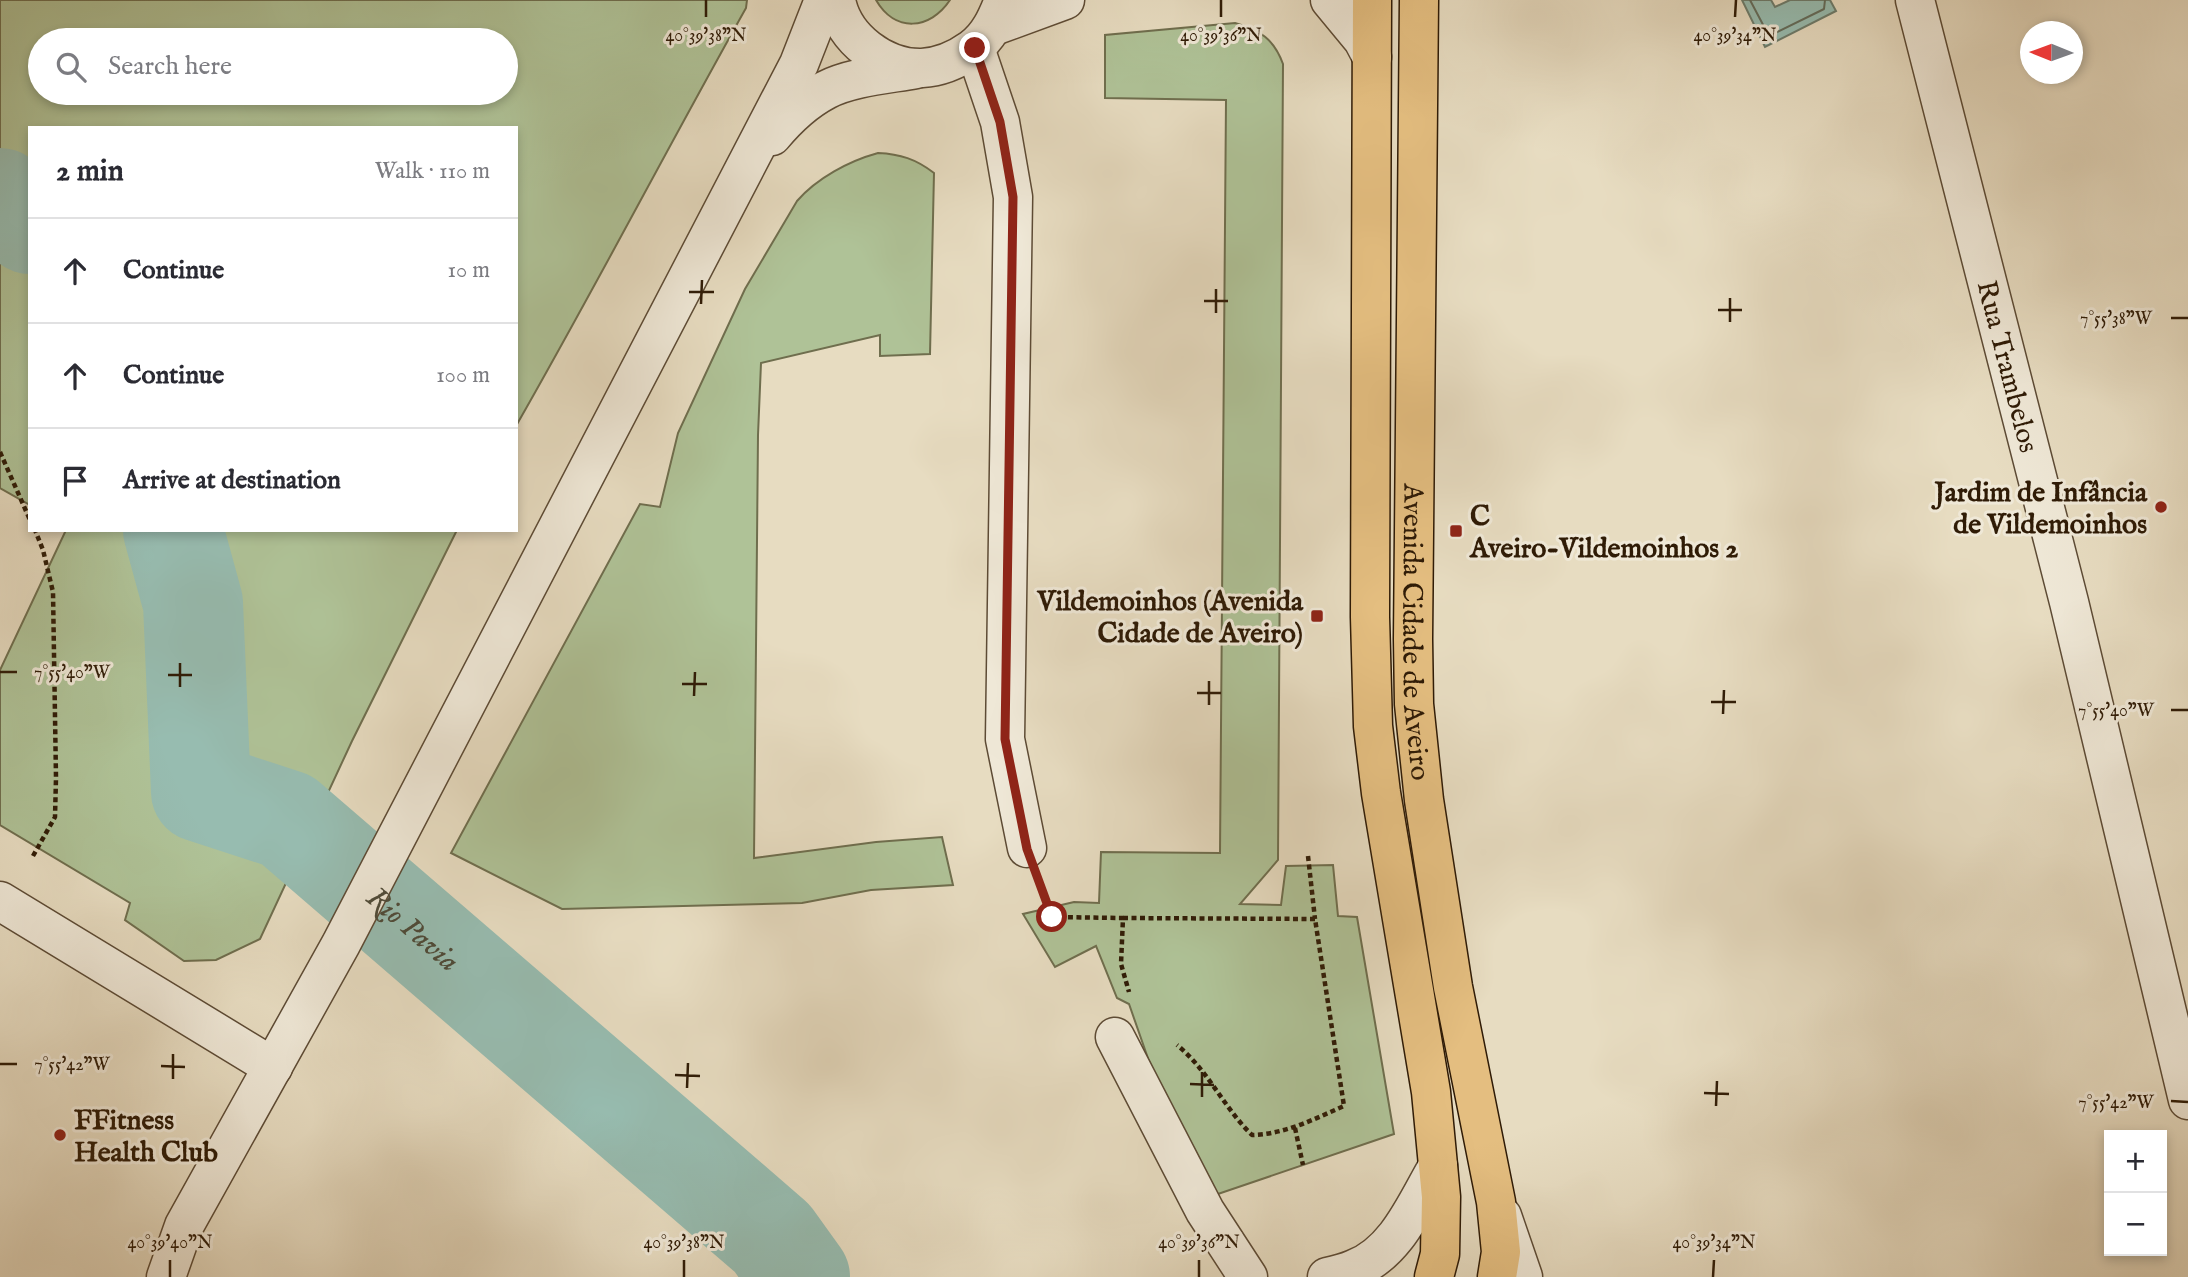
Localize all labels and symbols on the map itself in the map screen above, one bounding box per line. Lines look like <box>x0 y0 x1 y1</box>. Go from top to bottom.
north arrow <box>2020 21 2083 84</box>
text: 40°39'38"N <box>665 25 747 48</box>
text: 40°39'36"N <box>1180 25 1262 48</box>
text: 40°39'34"N <box>1694 25 1777 48</box>
route end <box>959 32 990 63</box>
street label: Rua Trambelos <box>1967 277 2045 457</box>
text: 7°55'38"W <box>2080 308 2153 331</box>
place label: Jardim de Infância de Vildemoinhos <box>1930 476 2148 543</box>
street label: Avenida Cidade de Aveiro <box>1393 482 1437 782</box>
marker: Jardim de Infância de Vildemoinhos <box>2153 499 2169 515</box>
place label: C Aveiro-Vildemoinhos 2 <box>1469 500 1738 567</box>
marker: C Aveiro-Vildemoinhos 2 <box>1448 523 1464 539</box>
place label: Vildemoinhos (Avenida Cidade de Aveiro) <box>1036 585 1304 652</box>
marker: Vildemoinhos (Avenida Cidade de Aveiro) <box>1309 608 1325 624</box>
text: 7°55'40"W <box>34 662 111 685</box>
text: 7°55'40"W <box>2078 700 2155 723</box>
water label: Rio Pavia <box>357 880 466 981</box>
route start <box>1036 901 1067 932</box>
text: 7°55'42"W <box>34 1054 111 1077</box>
text: 7°55'42"W <box>2078 1092 2155 1115</box>
place label: FFitness Health Club <box>74 1104 218 1171</box>
marker: FFitness Health Club <box>52 1127 68 1143</box>
text: 40°39'40"N <box>127 1232 213 1255</box>
text: 40°39'38"N <box>643 1232 725 1255</box>
text: 40°39'36"N <box>1158 1232 1240 1255</box>
text: 40°39'34"N <box>1673 1232 1756 1255</box>

